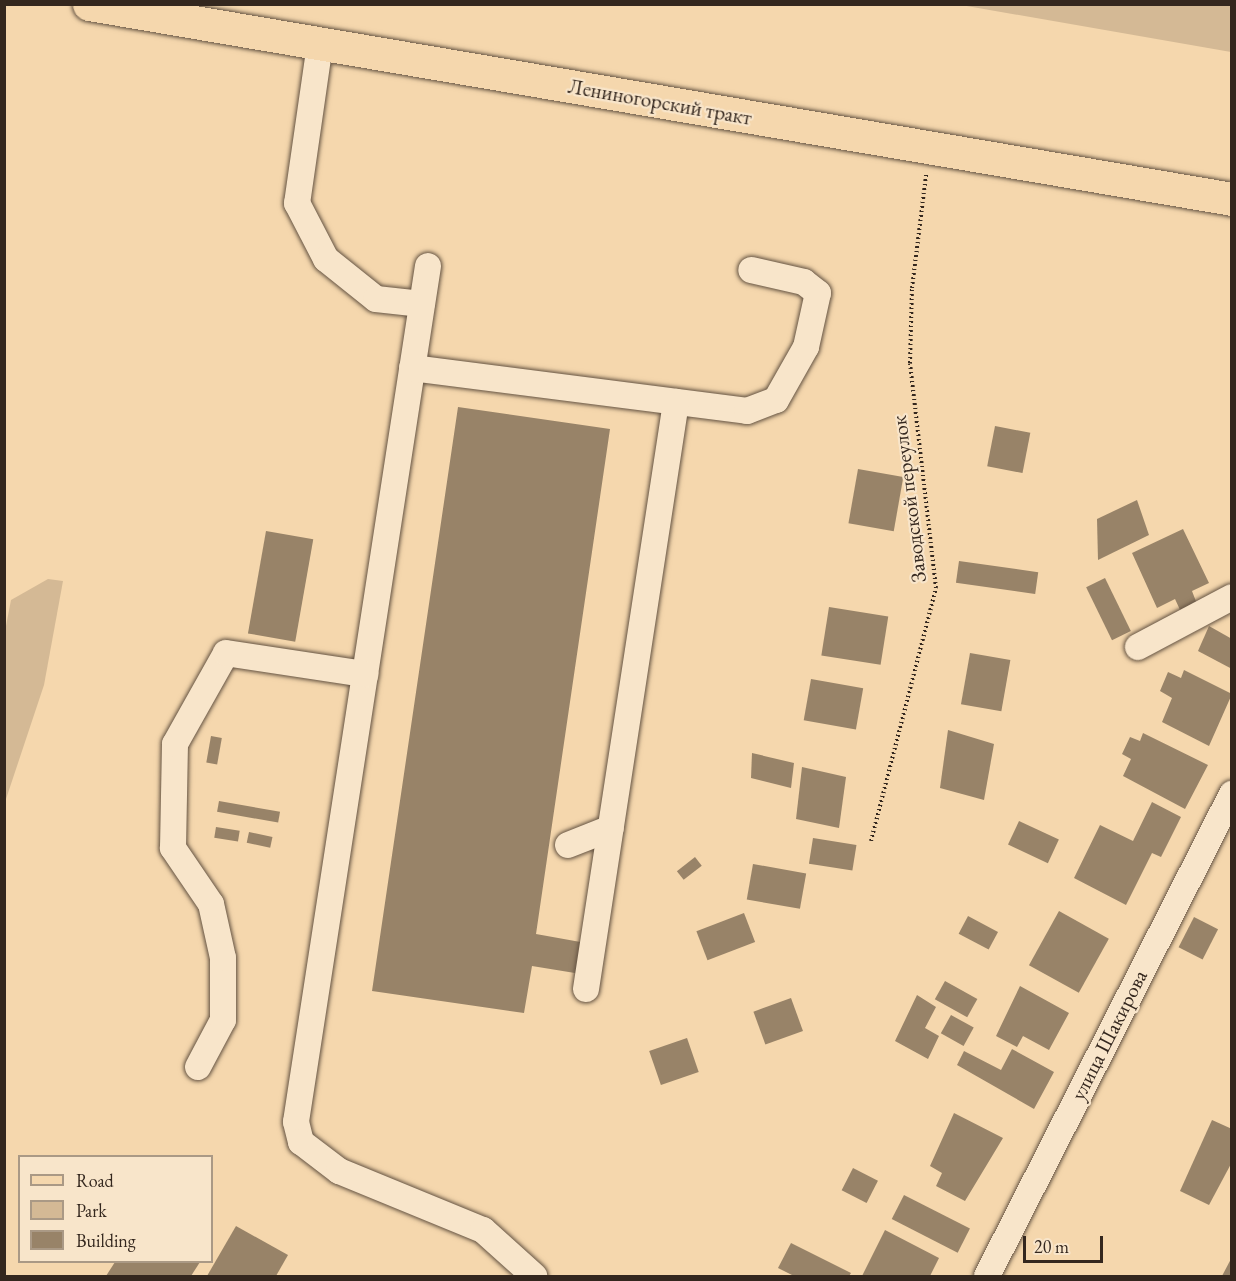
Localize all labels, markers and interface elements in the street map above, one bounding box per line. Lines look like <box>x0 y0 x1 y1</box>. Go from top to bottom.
street label: Лениногорский тракт <box>566 73 754 131</box>
street label: Заводской переулок <box>886 414 932 584</box>
street label: улица Шакирова <box>1065 966 1153 1104</box>
legend <box>18 1155 213 1263</box>
text: Road <box>76 1169 114 1192</box>
text: Park <box>76 1199 107 1222</box>
scale bar <box>1026 1224 1106 1262</box>
text: Building <box>76 1229 136 1252</box>
text: 20 m <box>1034 1235 1069 1258</box>

